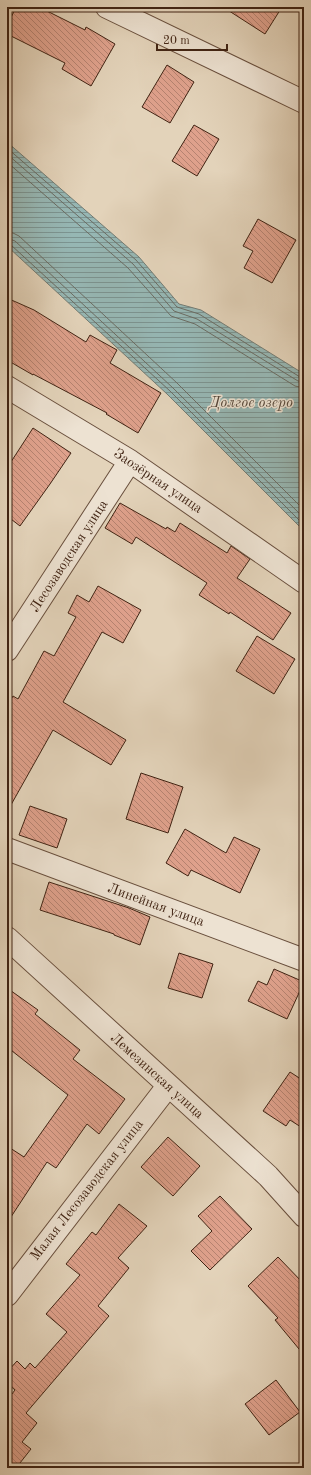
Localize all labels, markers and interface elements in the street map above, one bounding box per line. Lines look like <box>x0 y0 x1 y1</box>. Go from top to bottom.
scale bar <box>157 26 227 52</box>
text: 20 m <box>163 35 190 47</box>
water label: Долгое озеро <box>207 396 293 411</box>
street label: Заозёрная улица <box>111 446 205 516</box>
street label: Лесозаводская улица <box>28 497 110 615</box>
street label: Линейная улица <box>106 881 206 929</box>
street label: Лемезинская улица <box>108 1031 206 1121</box>
street label: Малая Лесозаводская улица <box>28 1117 146 1263</box>

